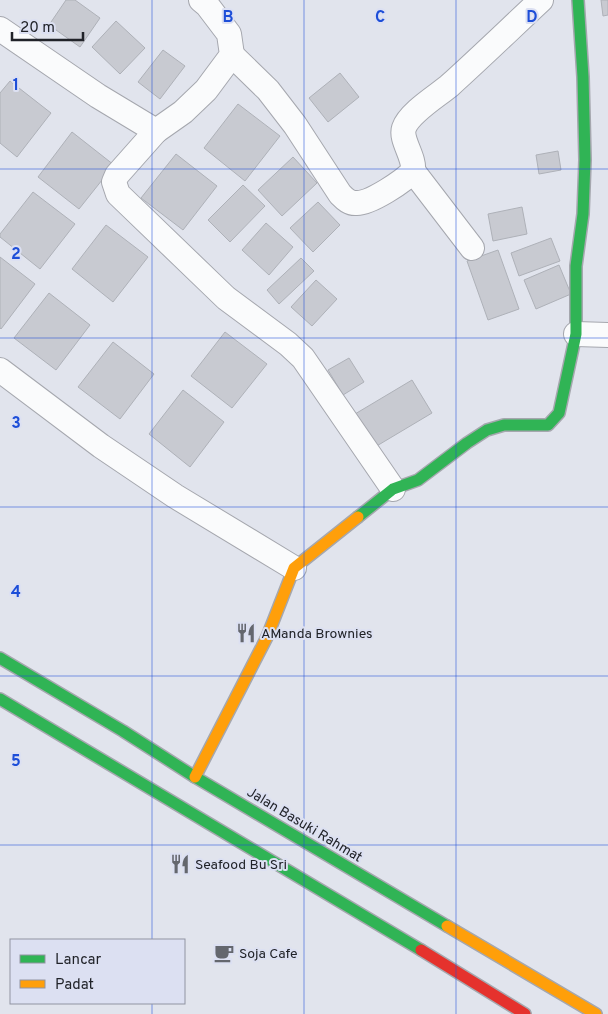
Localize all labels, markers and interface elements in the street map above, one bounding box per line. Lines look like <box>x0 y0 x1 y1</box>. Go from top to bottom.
text: B <box>222 8 234 28</box>
text: C <box>375 8 385 28</box>
text: D <box>526 8 538 28</box>
scale bar <box>12 10 84 42</box>
text: 20 m <box>20 19 55 38</box>
text: 1 <box>13 76 19 96</box>
text: 2 <box>11 245 21 265</box>
text: 3 <box>11 414 21 434</box>
text: 4 <box>11 583 21 603</box>
restaurant icon: AManda Brownies <box>235 622 257 644</box>
place label: AManda Brownies <box>261 626 373 643</box>
text: 5 <box>11 752 21 772</box>
street label: Jalan Basuki Rahmat <box>243 784 365 866</box>
restaurant icon: Seafood Bu Sri <box>169 853 191 875</box>
place label: Seafood Bu Sri <box>195 857 287 874</box>
legend <box>10 939 185 1004</box>
cafe icon: Soja Cafe <box>213 942 235 964</box>
place label: Soja Cafe <box>239 946 297 963</box>
text: Lancar <box>55 951 102 970</box>
text: Padat <box>55 976 94 995</box>

